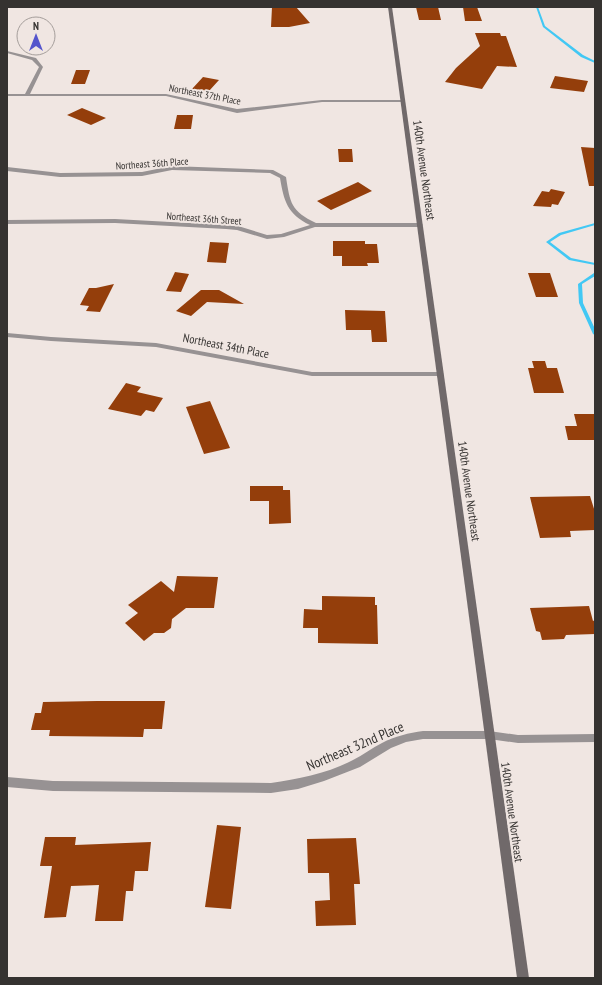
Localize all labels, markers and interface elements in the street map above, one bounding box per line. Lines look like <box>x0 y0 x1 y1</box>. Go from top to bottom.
north arrow <box>16 16 56 56</box>
text: N <box>33 19 39 33</box>
street label: Northeast 37th Place <box>168 81 242 108</box>
street label: 140th Avenue Northeast <box>410 119 439 222</box>
street label: Northeast 36th Place <box>115 154 189 173</box>
street label: Northeast 36th Street <box>166 209 242 228</box>
street label: Northeast 34th Place <box>182 330 270 361</box>
street label: 140th Avenue Northeast <box>455 440 484 543</box>
street label: Northeast 32nd Place <box>304 717 407 775</box>
street label: 140th Avenue Northeast <box>498 761 527 864</box>

